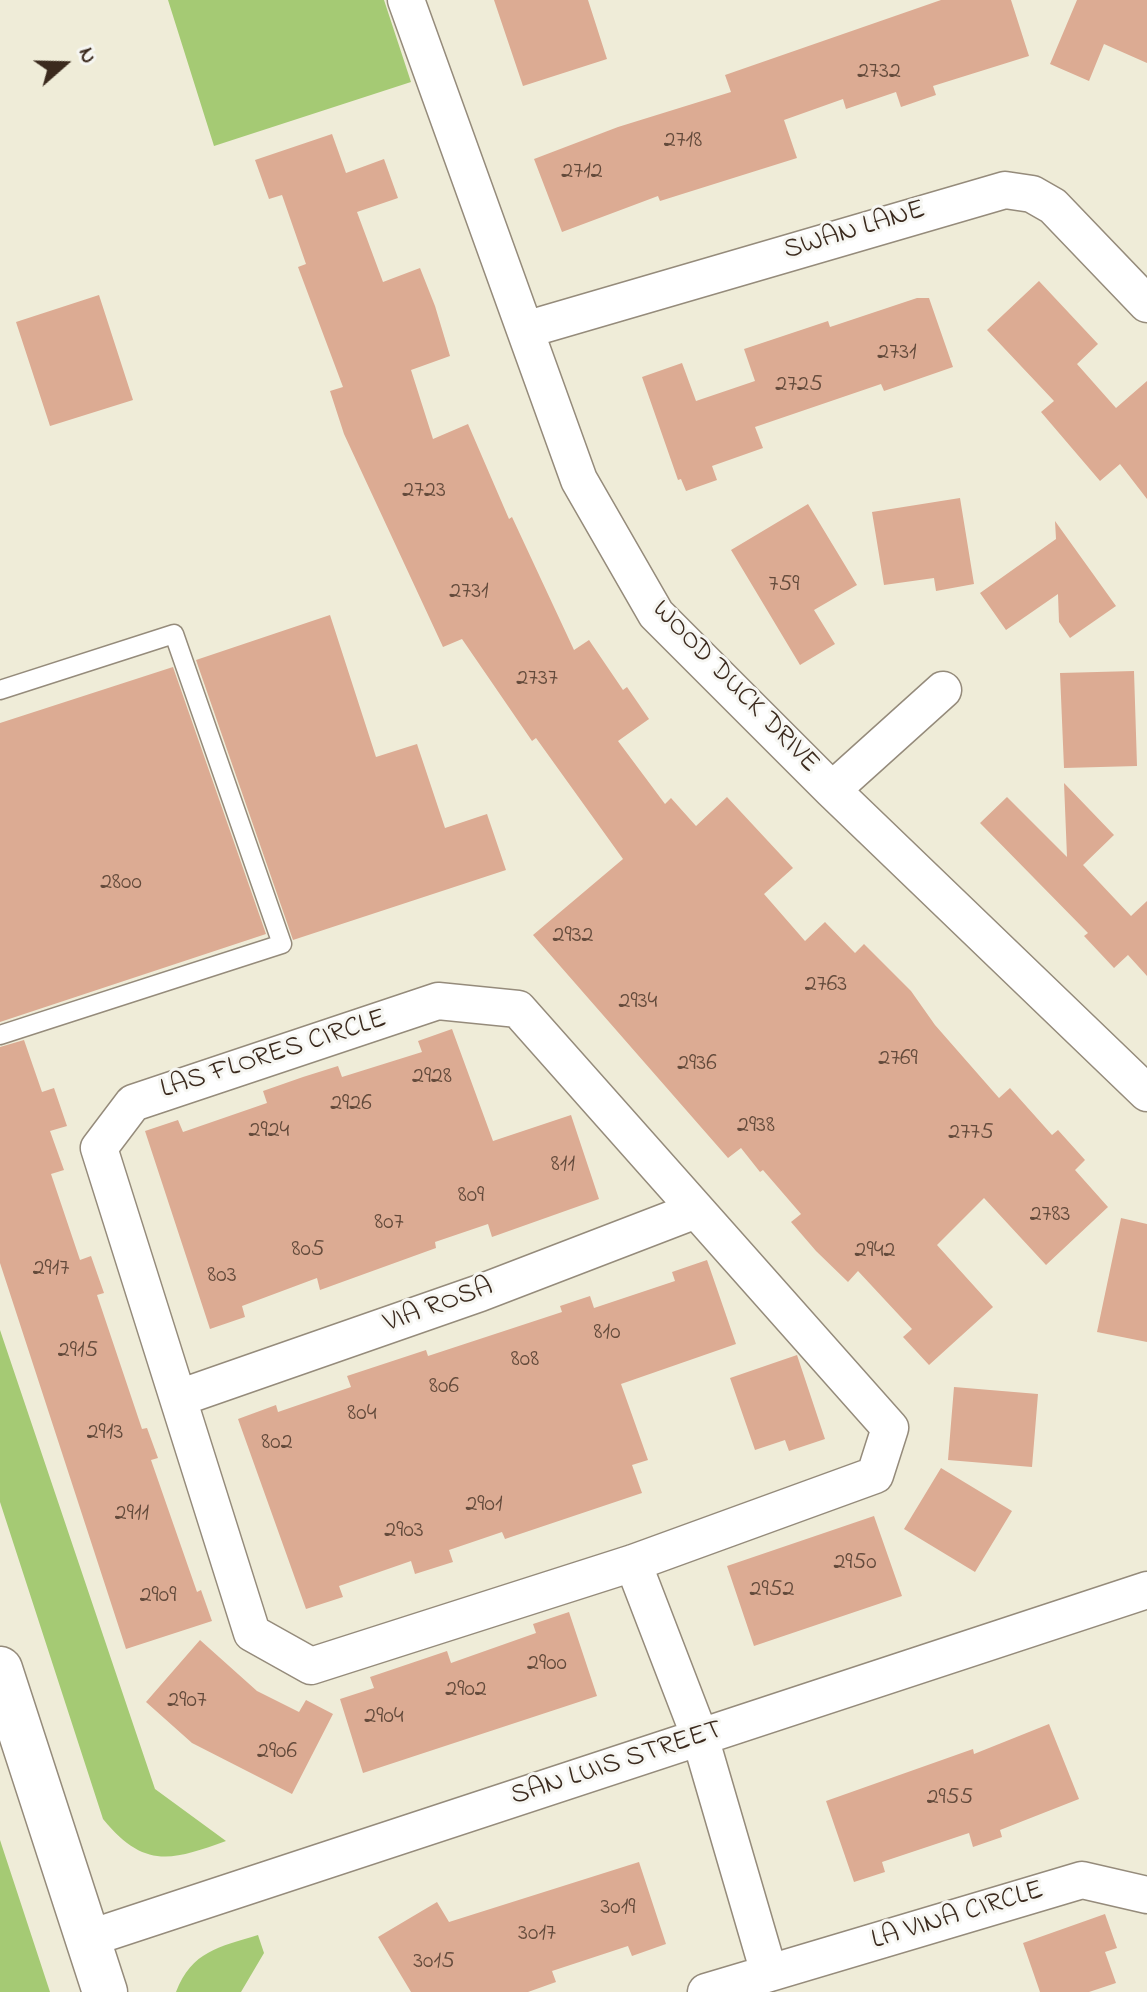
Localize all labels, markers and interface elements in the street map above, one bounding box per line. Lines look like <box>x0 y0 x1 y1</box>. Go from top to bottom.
north arrow <box>24 24 104 104</box>
text: N <box>69 43 104 68</box>
house number: 2732 <box>857 59 901 87</box>
house number: 2718 <box>664 128 702 156</box>
house number: 2712 <box>561 159 603 187</box>
street label: SWAN LANE <box>780 195 930 269</box>
house number: 2731 <box>877 340 917 368</box>
house number: 2725 <box>775 372 823 400</box>
house number: 2723 <box>402 478 446 506</box>
house number: 759 <box>769 572 799 600</box>
house number: 2731 <box>449 579 489 607</box>
street label: WOOD DUCK DRIVE <box>643 595 825 781</box>
house number: 2737 <box>516 666 558 694</box>
house number: 2800 <box>100 870 142 898</box>
house number: 2932 <box>553 923 593 951</box>
house number: 2763 <box>805 972 847 1000</box>
house number: 2934 <box>619 989 657 1017</box>
street label: LAS FLORES CIRCLE <box>157 1004 391 1108</box>
house number: 2769 <box>878 1046 918 1074</box>
house number: 2936 <box>677 1051 717 1079</box>
house number: 2928 <box>412 1064 452 1092</box>
house number: 2926 <box>330 1091 372 1119</box>
house number: 2938 <box>737 1113 775 1141</box>
house number: 2924 <box>249 1118 289 1146</box>
house number: 2775 <box>948 1120 994 1148</box>
house number: 811 <box>551 1152 575 1180</box>
house number: 809 <box>458 1183 484 1211</box>
house number: 2783 <box>1030 1202 1070 1230</box>
house number: 807 <box>374 1210 404 1238</box>
house number: 805 <box>291 1237 325 1265</box>
house number: 2942 <box>855 1238 895 1266</box>
house number: 2917 <box>33 1256 69 1284</box>
house number: 803 <box>207 1263 237 1291</box>
street label: VIA ROSA <box>380 1272 498 1342</box>
house number: 810 <box>594 1320 620 1348</box>
house number: 2915 <box>58 1338 98 1366</box>
house number: 808 <box>511 1347 539 1375</box>
house number: 806 <box>429 1374 459 1402</box>
house number: 804 <box>347 1401 377 1429</box>
house number: 2913 <box>87 1420 123 1448</box>
house number: 802 <box>261 1430 293 1458</box>
house number: 2901 <box>465 1492 503 1520</box>
house number: 2911 <box>115 1501 149 1529</box>
house number: 2903 <box>384 1518 424 1546</box>
house number: 2950 <box>833 1550 877 1578</box>
house number: 2952 <box>750 1577 794 1605</box>
house number: 2909 <box>140 1583 176 1611</box>
house number: 2900 <box>527 1651 567 1679</box>
house number: 2902 <box>445 1677 487 1705</box>
house number: 2907 <box>167 1688 207 1716</box>
house number: 2904 <box>364 1704 404 1732</box>
street label: SAN LUIS STREET <box>507 1715 727 1815</box>
house number: 2906 <box>257 1739 297 1767</box>
house number: 2955 <box>927 1785 973 1813</box>
street label: LA VINA CIRCLE <box>868 1875 1048 1959</box>
house number: 3019 <box>600 1895 636 1923</box>
house number: 3017 <box>518 1921 556 1949</box>
house number: 3015 <box>413 1949 455 1977</box>

